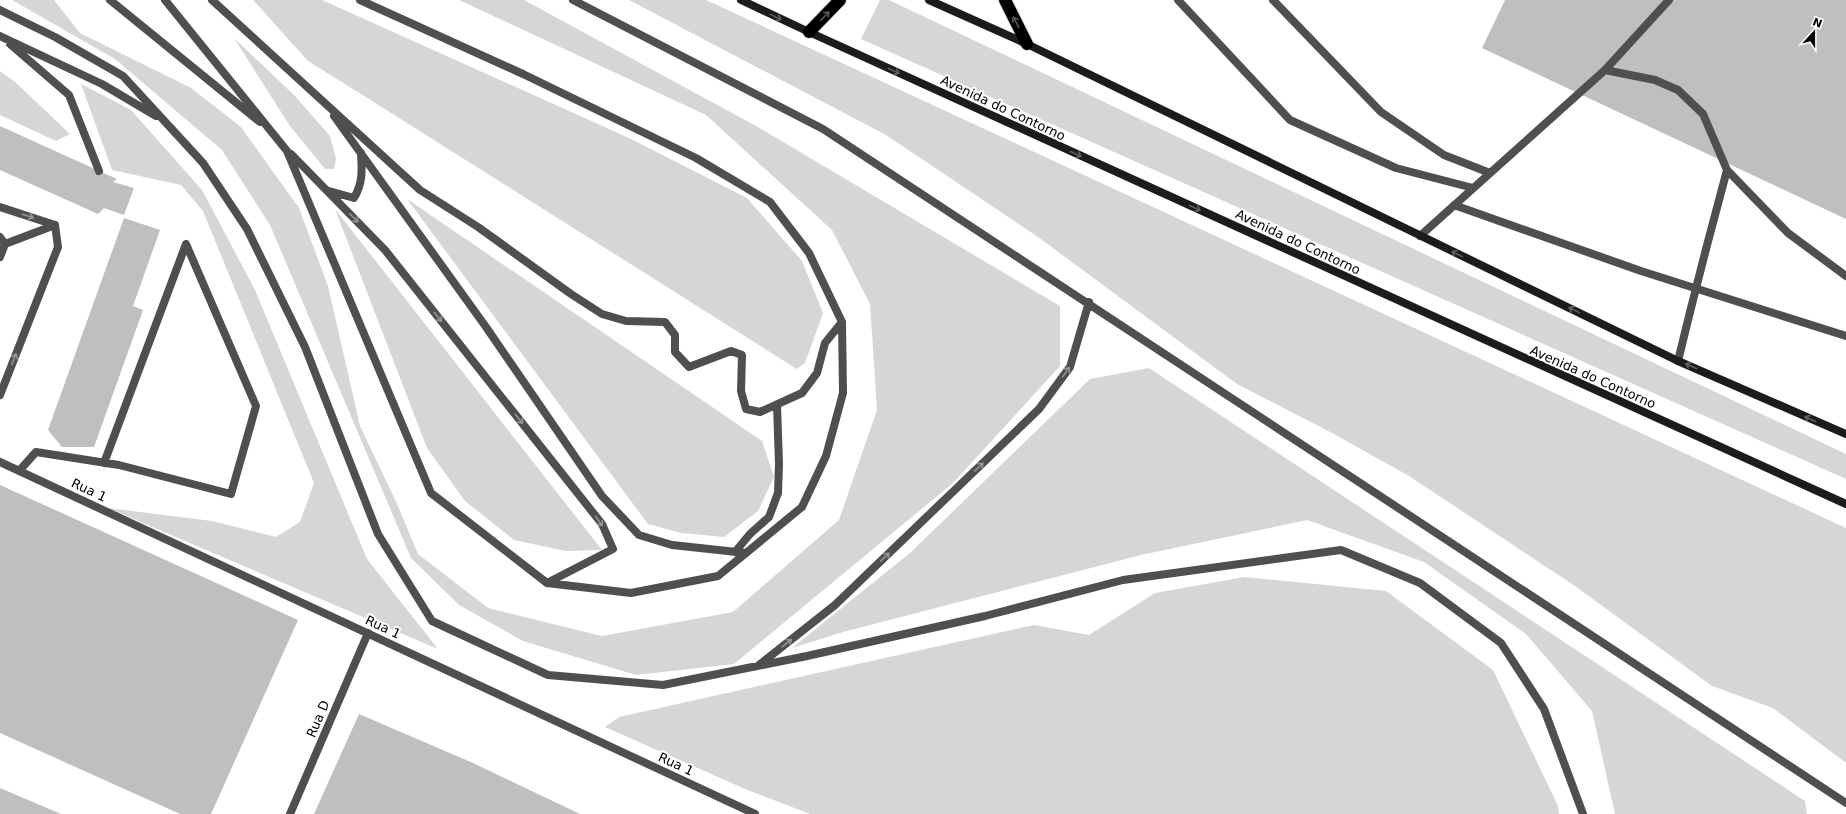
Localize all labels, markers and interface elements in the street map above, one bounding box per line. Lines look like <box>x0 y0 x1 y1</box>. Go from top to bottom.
one-way arrow <box>820 11 830 21</box>
north arrow <box>1794 12 1834 52</box>
one-way arrow <box>770 14 782 21</box>
text: N <box>1811 15 1824 31</box>
one-way arrow <box>1012 16 1019 28</box>
one-way arrow <box>888 68 900 76</box>
street label: Avenida do Contorno <box>938 72 1068 144</box>
one-way arrow <box>1070 151 1082 158</box>
one-way arrow <box>1188 205 1200 212</box>
street label: Avenida do Contorno <box>1233 206 1363 278</box>
one-way arrow <box>21 213 34 220</box>
one-way arrow <box>349 213 359 223</box>
one-way arrow <box>1451 250 1463 257</box>
one-way arrow <box>1568 306 1580 313</box>
one-way arrow <box>434 311 442 322</box>
street label: Avenida do Contorno <box>1528 342 1658 412</box>
one-way arrow <box>11 353 19 365</box>
one-way arrow <box>1686 362 1698 370</box>
one-way arrow <box>1062 367 1070 378</box>
one-way arrow <box>514 413 523 424</box>
one-way arrow <box>1805 414 1817 422</box>
one-way arrow <box>974 463 984 472</box>
street label: Rua 1 <box>69 475 109 505</box>
one-way arrow <box>595 515 603 526</box>
one-way arrow <box>880 552 890 562</box>
street label: Rua 1 <box>363 612 403 642</box>
one-way arrow <box>781 638 792 647</box>
street label: Rua D <box>304 698 332 740</box>
street label: Rua 1 <box>656 749 696 779</box>

